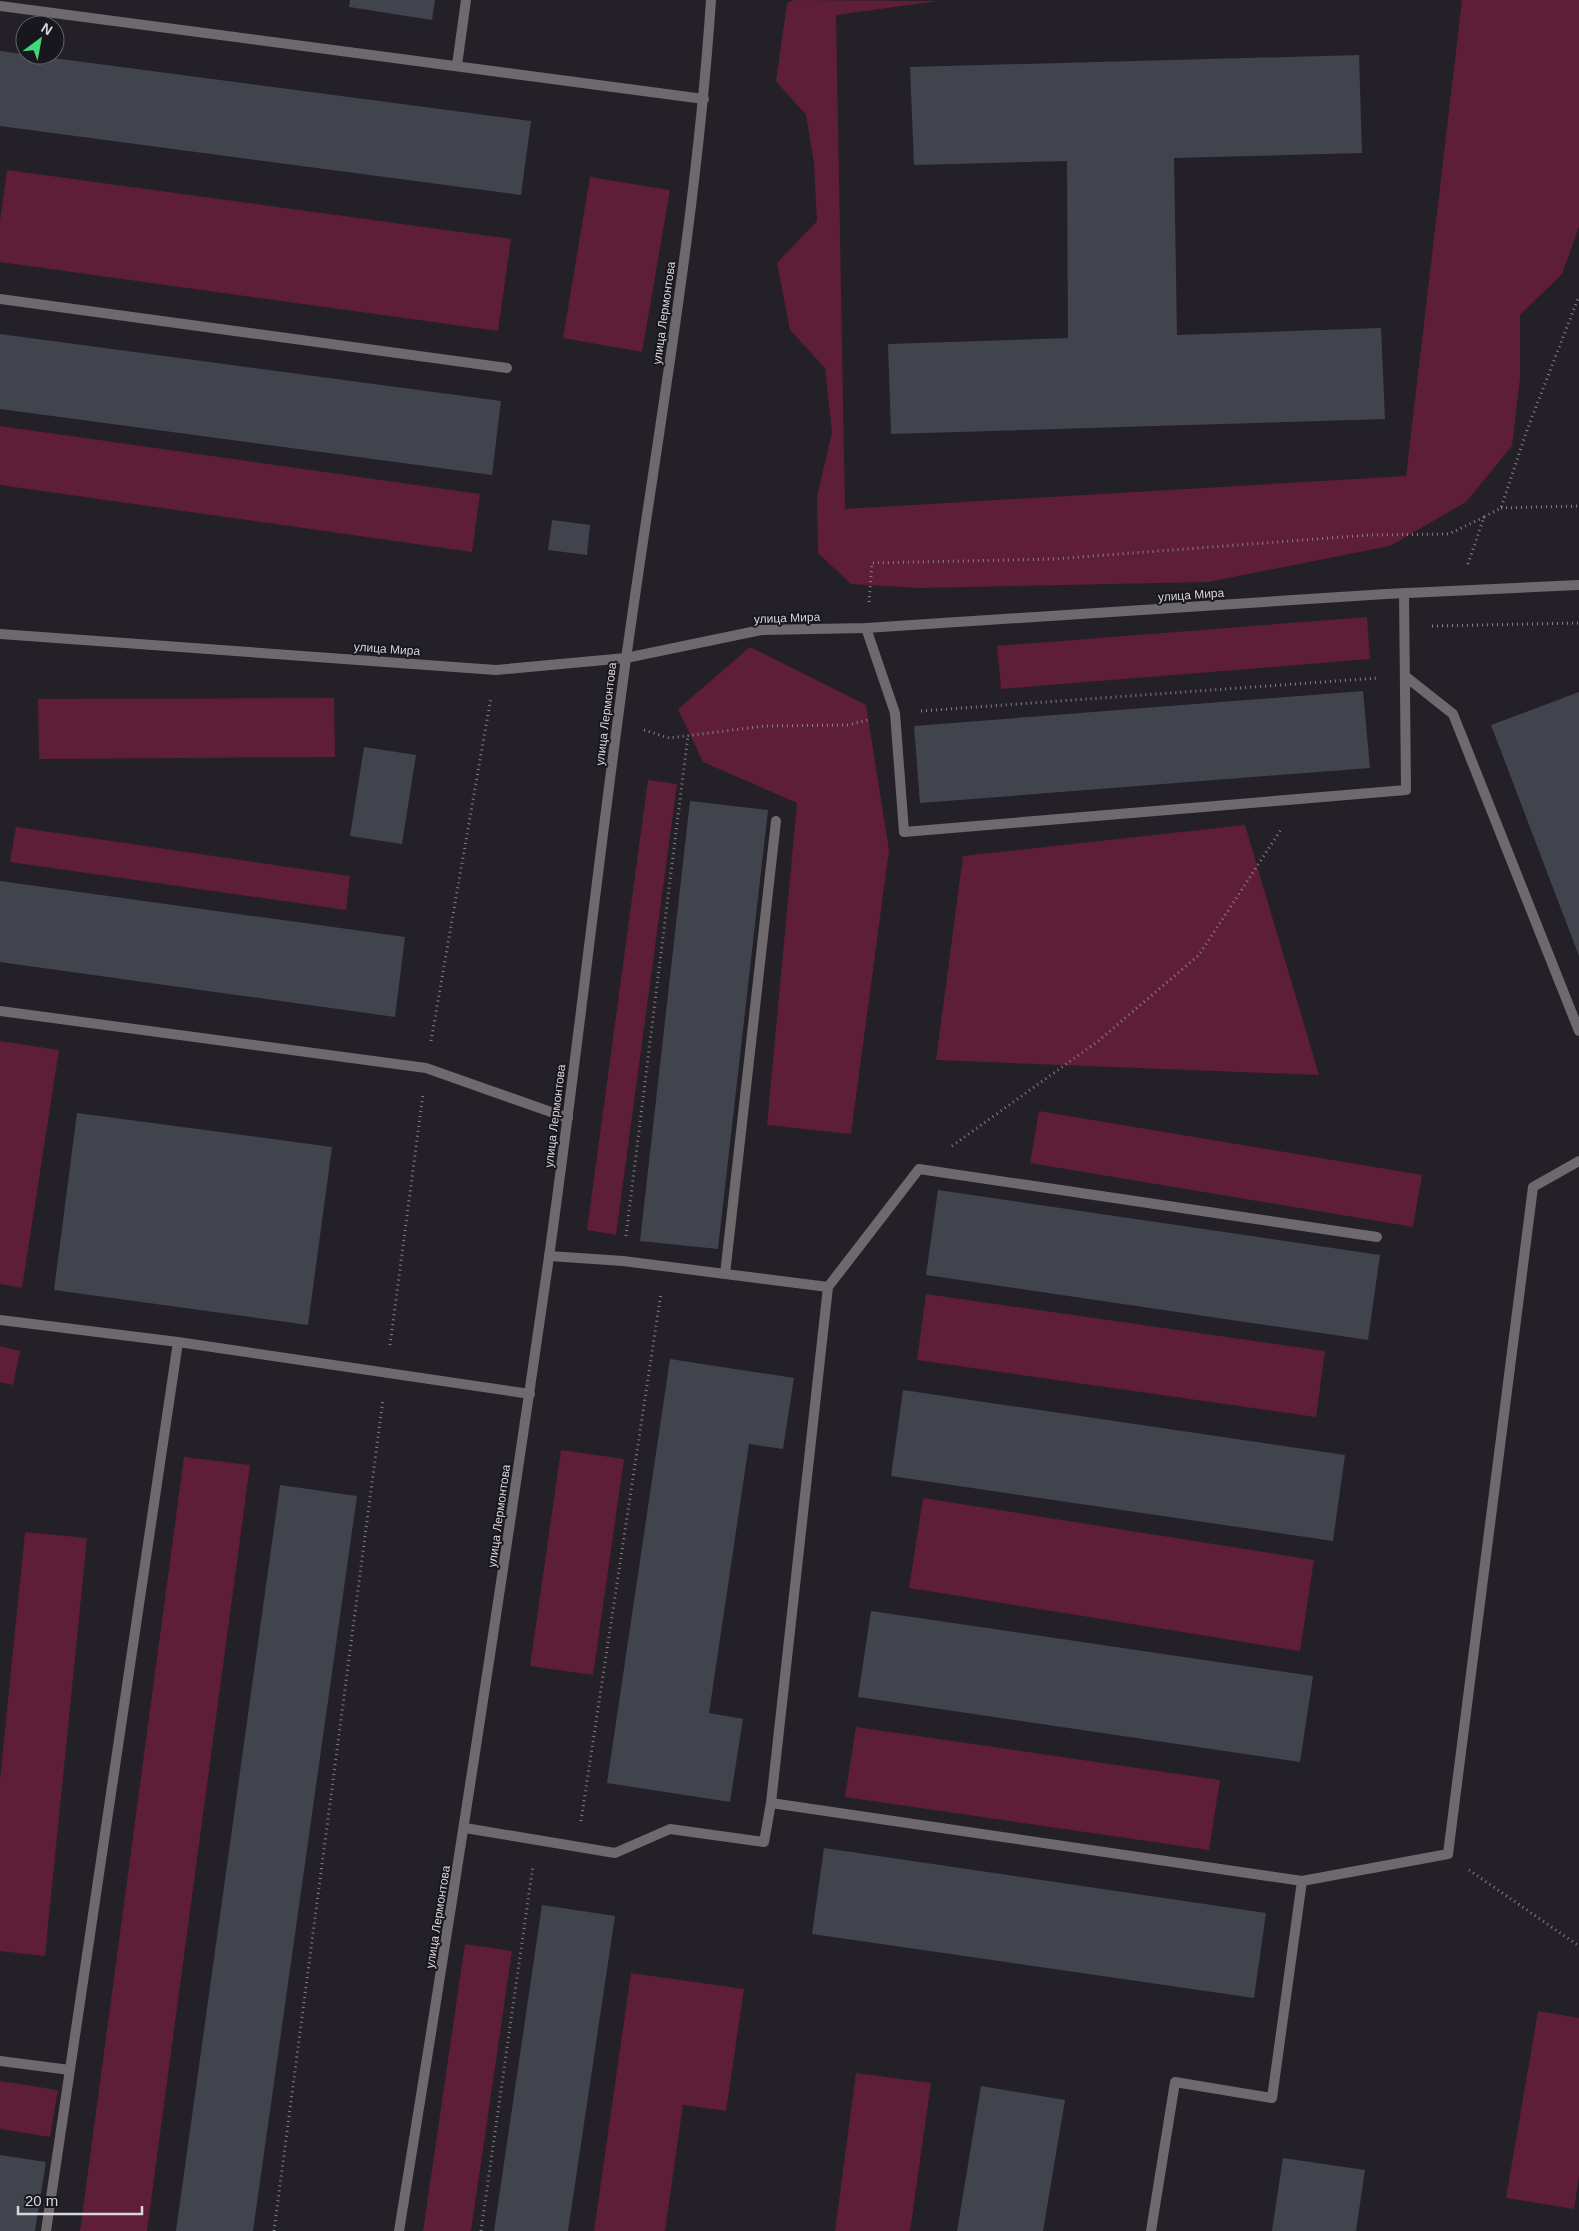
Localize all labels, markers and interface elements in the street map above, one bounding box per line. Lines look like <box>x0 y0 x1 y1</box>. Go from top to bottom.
north arrow <box>15 15 65 65</box>
text: N <box>38 20 55 38</box>
street label: улица Лермонтова <box>650 260 678 365</box>
street label: улица Мира <box>1157 586 1225 604</box>
street label: улица Мира <box>754 610 821 626</box>
street label: улица Мира <box>353 640 421 658</box>
street label: улица Лермонтова <box>593 661 619 766</box>
street label: улица Лермонтова <box>542 1063 568 1168</box>
street label: улица Лермонтова <box>485 1463 513 1568</box>
street label: улица Лермонтова <box>423 1864 453 1969</box>
scale bar <box>18 2184 141 2216</box>
text: 20 m <box>25 2192 58 2209</box>

